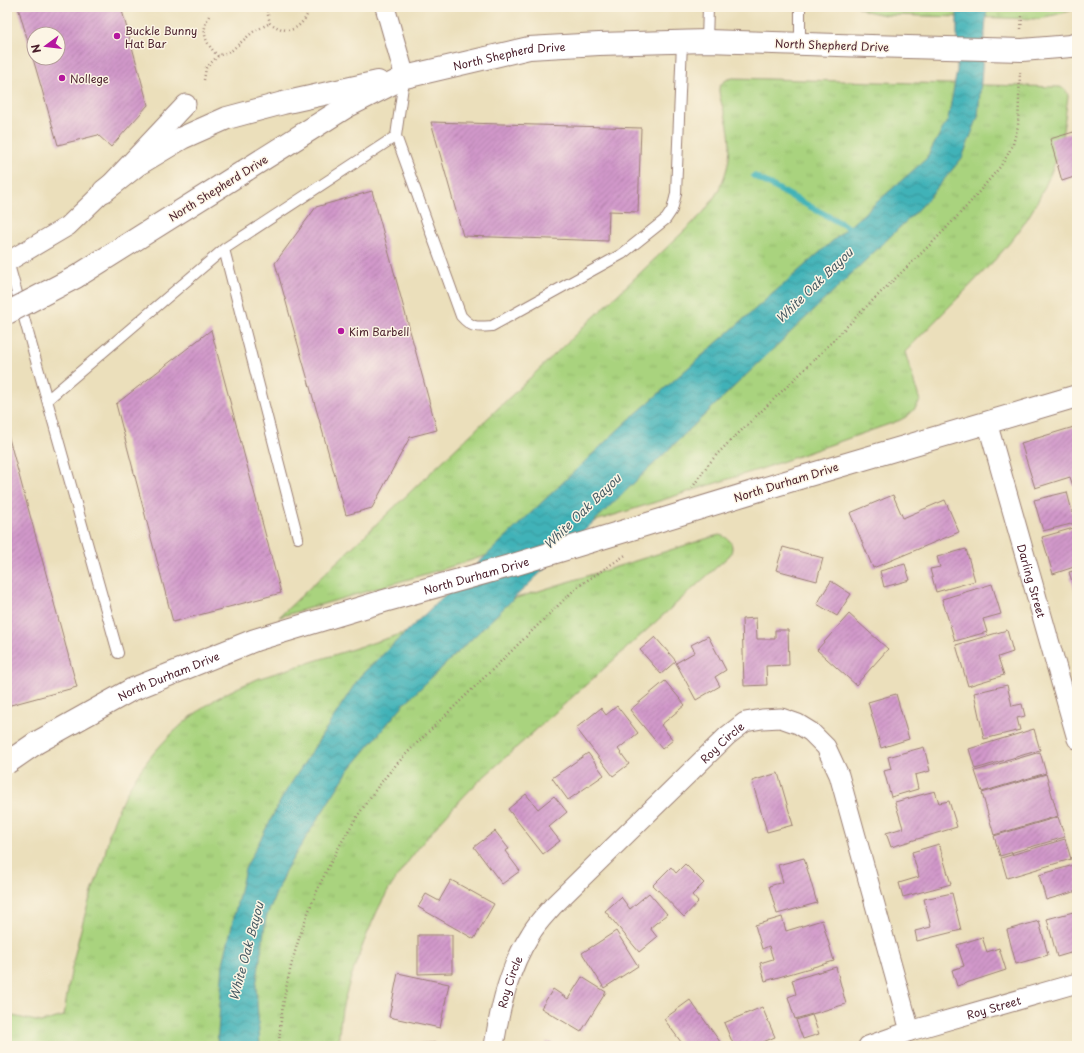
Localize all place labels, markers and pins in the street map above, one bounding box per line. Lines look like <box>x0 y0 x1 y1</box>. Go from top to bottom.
place label: Buckle Bunny Hat Bar <box>125 22 197 52</box>
marker: Buckle Bunny Hat Bar <box>112 31 122 41</box>
place label: Nollege <box>70 70 109 87</box>
marker: Nollege <box>57 73 67 83</box>
place label: Kim Barbell <box>349 323 409 340</box>
marker: Kim Barbell <box>336 326 346 336</box>

